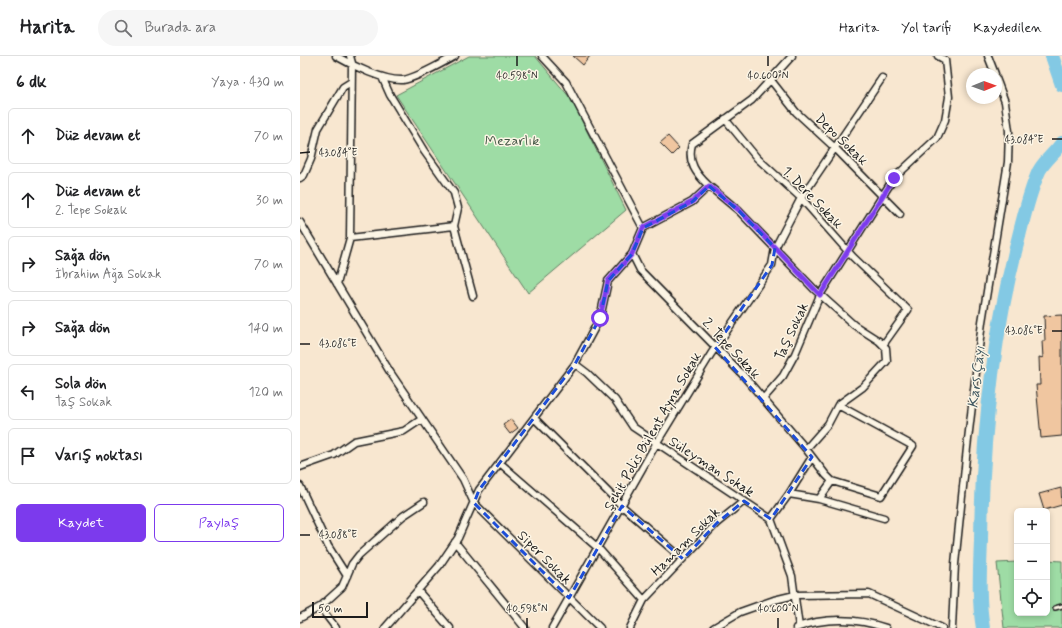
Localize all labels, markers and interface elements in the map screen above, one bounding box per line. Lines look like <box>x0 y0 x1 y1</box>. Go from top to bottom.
search box <box>98 10 378 46</box>
text: Harita <box>20 15 74 40</box>
icon: search <box>112 17 134 39</box>
text: Burada ara <box>144 18 216 38</box>
text: Harita <box>839 19 879 37</box>
text: Yol tarifi <box>901 19 951 37</box>
text: Kaydedilen <box>973 19 1042 37</box>
north arrow <box>966 68 1002 104</box>
text: 40.598°N <box>496 69 538 83</box>
text: 40.600°N <box>748 69 789 83</box>
text: 6 dk <box>16 71 47 93</box>
text: Yaya · 430 m <box>211 74 284 91</box>
street label: Depo Sokak <box>811 110 872 170</box>
icon: ahead <box>17 125 39 147</box>
text: Düz devam et <box>55 126 140 146</box>
text: 70 m <box>254 128 283 145</box>
park label: Mezarlık <box>485 132 539 150</box>
text: 43.084°E <box>1005 133 1043 147</box>
text: 43.084°E <box>319 146 357 160</box>
street label: 1. Dere Sokak <box>778 163 847 233</box>
route end <box>885 169 903 187</box>
text: Düz devam et <box>55 182 140 202</box>
icon: ahead <box>17 189 39 211</box>
text: 30 m <box>256 192 283 209</box>
text: 2. Tepe Sokak <box>55 202 127 219</box>
text: Sağa dön <box>55 246 110 266</box>
icon: right <box>17 253 39 275</box>
text: 70 m <box>254 256 283 273</box>
text: İbrahim Ağa Sokak <box>55 266 161 283</box>
street label: Taş Sokak <box>771 300 813 363</box>
route start <box>591 309 609 327</box>
street label: 2. Tepe Sokak <box>698 314 764 383</box>
icon: right <box>17 317 39 339</box>
text: Sağa dön <box>55 318 110 338</box>
text: 140 m <box>248 320 283 337</box>
text: 43.086°E <box>1005 324 1043 338</box>
text: 43.086°E <box>319 337 357 351</box>
water label: Kars Çayı <box>963 345 991 409</box>
street label: Şehit Polis Bülent Ayna Sokak <box>600 349 706 514</box>
text: Sola dön <box>55 374 107 394</box>
icon: left <box>17 381 39 403</box>
text: 120 m <box>249 384 283 401</box>
text: Taş Sokak <box>55 394 112 411</box>
street label: Süleyman Sokak <box>665 432 758 501</box>
icon: arrive <box>17 445 39 467</box>
text: Varış noktası <box>55 446 143 466</box>
street label: Hamam Sokak <box>647 503 724 580</box>
button: Kaydet <box>16 504 146 542</box>
button: Paylaş <box>154 504 284 542</box>
map controls <box>1014 508 1050 616</box>
button: + <box>1014 508 1050 544</box>
street label: Siper Sokak <box>513 527 575 589</box>
text: 43.088°E <box>319 528 357 542</box>
button: − <box>1014 544 1050 580</box>
button: locate <box>1014 580 1050 616</box>
scale bar <box>312 600 368 619</box>
text: 50 m <box>318 602 343 616</box>
text: 40.598°N <box>506 602 548 616</box>
text: 40.600°N <box>758 602 799 616</box>

